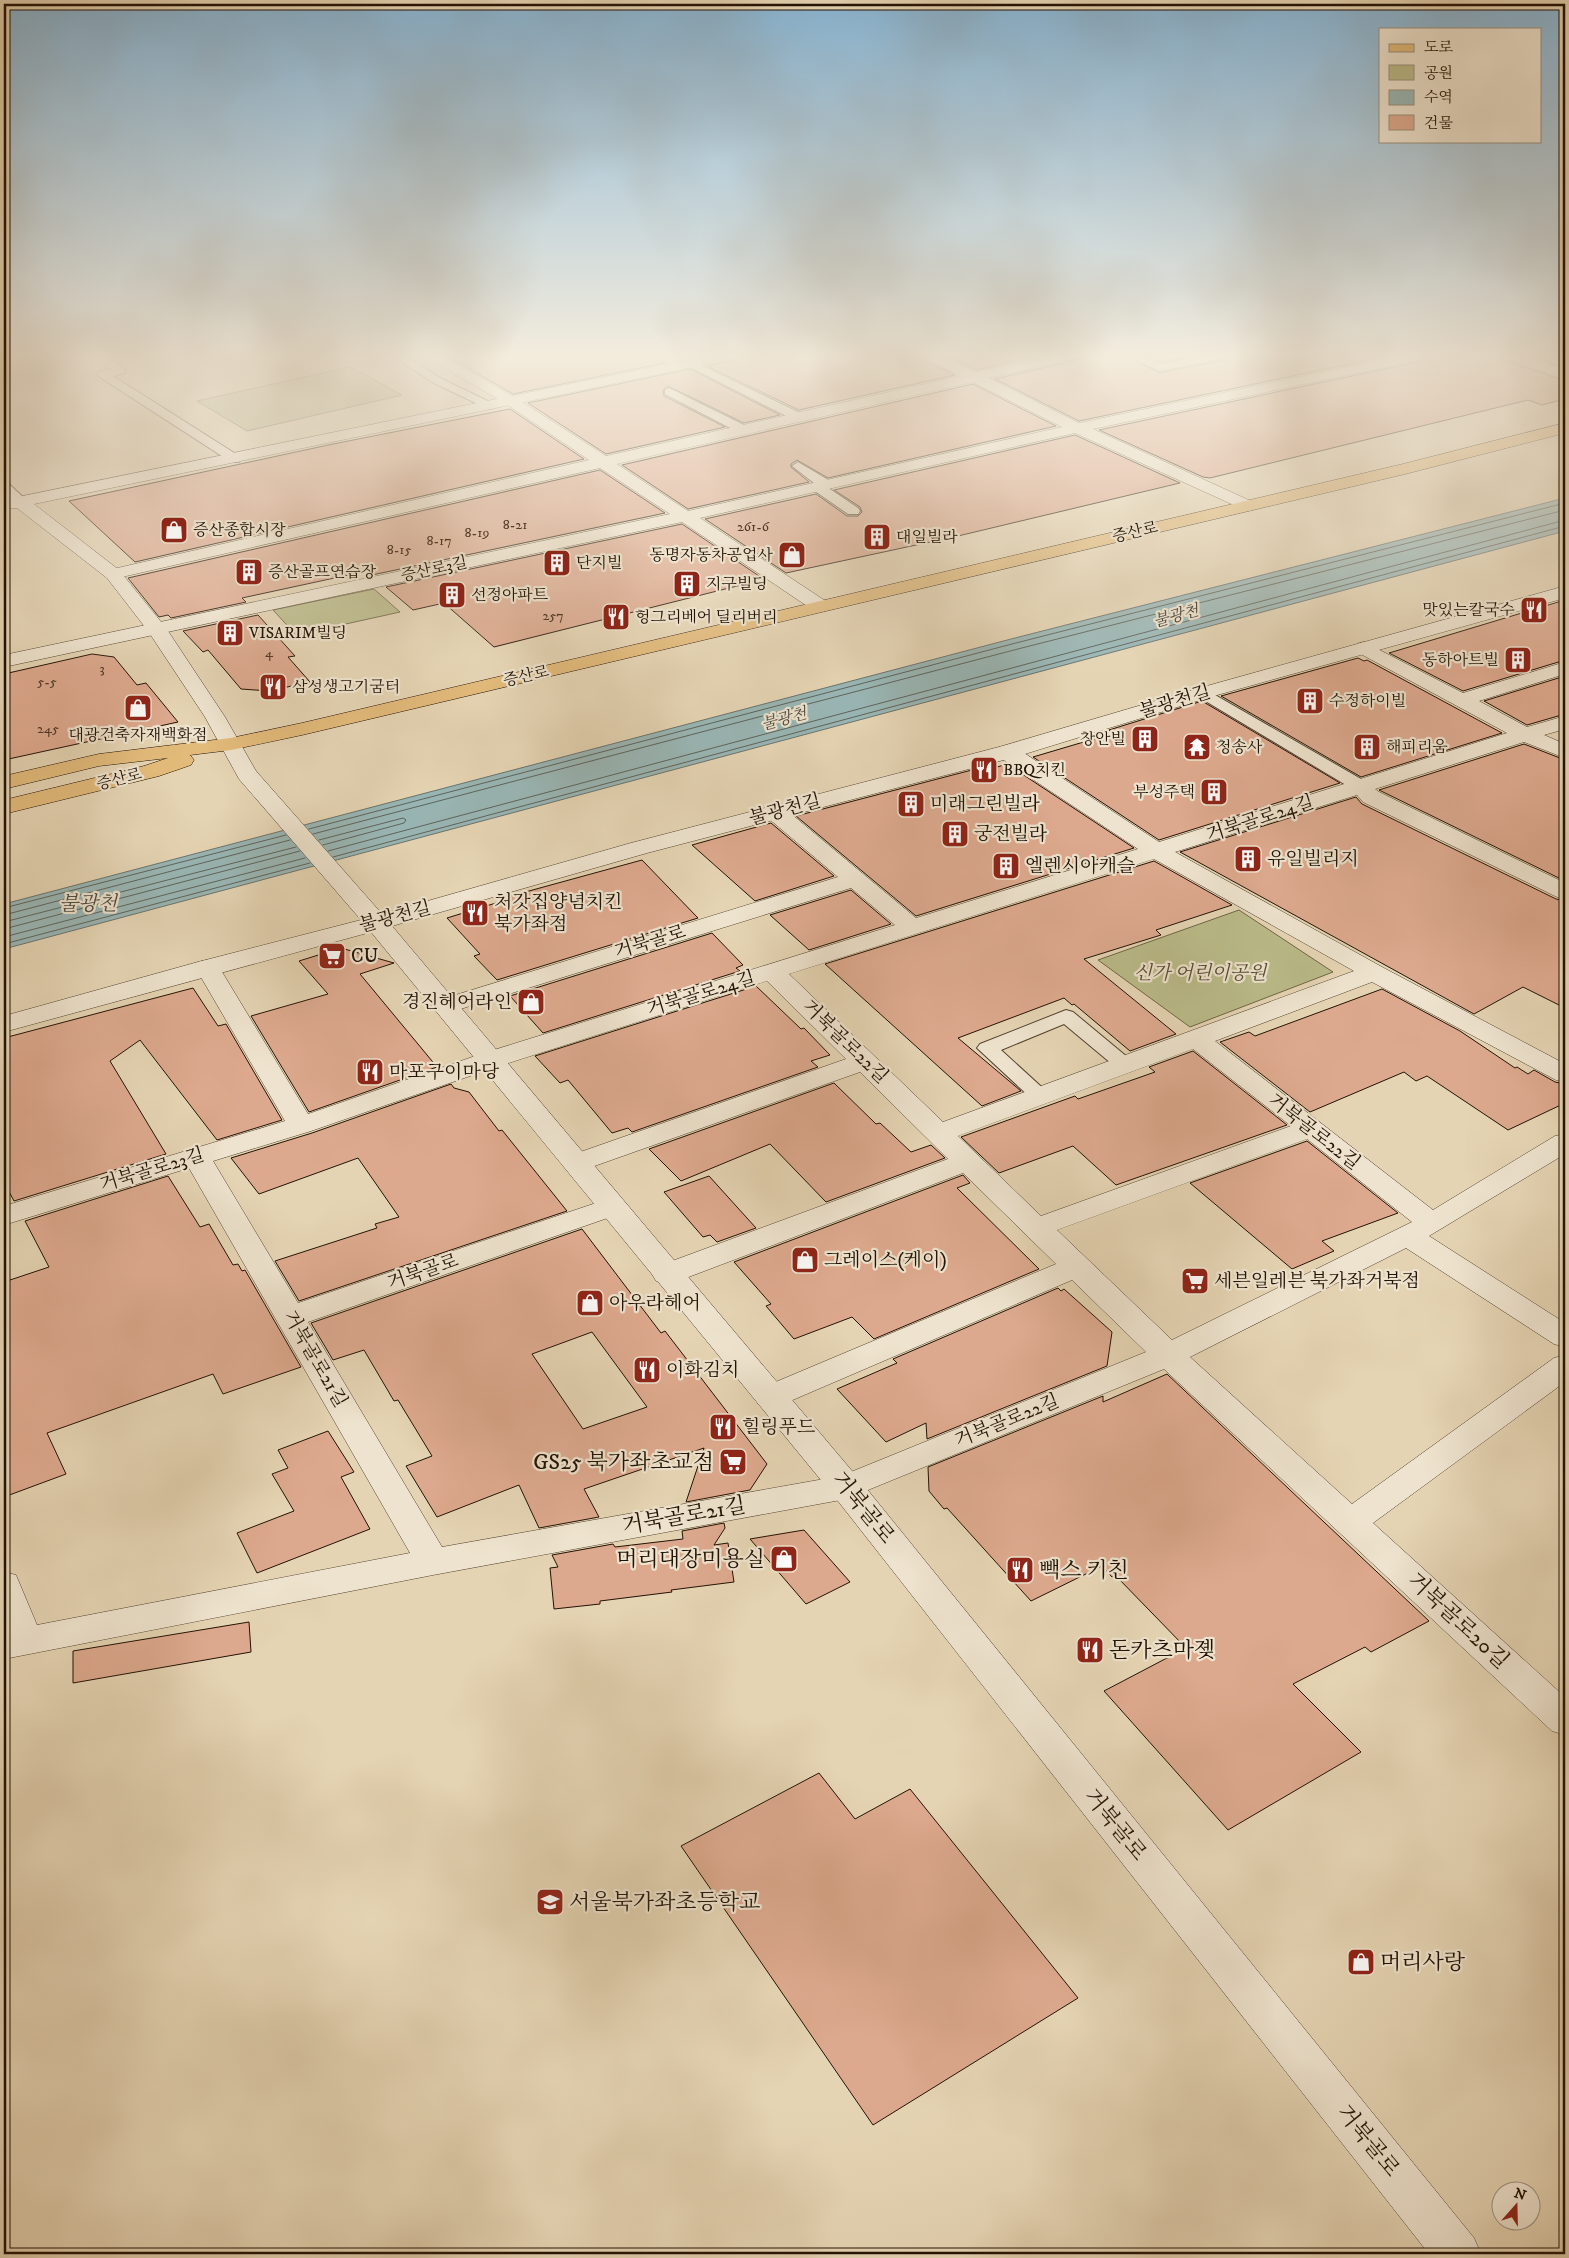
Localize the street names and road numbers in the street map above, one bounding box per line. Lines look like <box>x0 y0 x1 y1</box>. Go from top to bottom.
street label: 증산로 <box>1110 517 1160 547</box>
street label: 증산로3길 <box>399 552 469 586</box>
street label: 증산로 <box>501 661 551 691</box>
street label: 불광천길 <box>1137 680 1213 724</box>
street label: 증산로 <box>94 764 144 794</box>
street label: 불광천길 <box>747 789 823 831</box>
street label: 거북골로24길 <box>1203 791 1317 847</box>
street label: 불광천길 <box>357 896 433 938</box>
street label: 거북골로 <box>612 920 688 964</box>
street label: 거북골로24길 <box>644 967 758 1021</box>
street label: 거북골로22길 <box>797 995 893 1089</box>
street label: 거북골로22길 <box>1263 1089 1365 1175</box>
street label: 거북골로23길 <box>97 1143 207 1197</box>
street label: 거북골로 <box>385 1249 461 1295</box>
street label: 거북골로21길 <box>278 1306 352 1412</box>
street label: 거북골로22길 <box>951 1390 1063 1452</box>
street label: 거북골로 <box>826 1466 900 1550</box>
street label: 거북골로21길 <box>620 1492 748 1540</box>
street label: 거북골로20길 <box>1402 1567 1514 1675</box>
street label: 거북골로 <box>1078 1783 1152 1867</box>
street label: 거북골로 <box>1331 2099 1405 2183</box>

